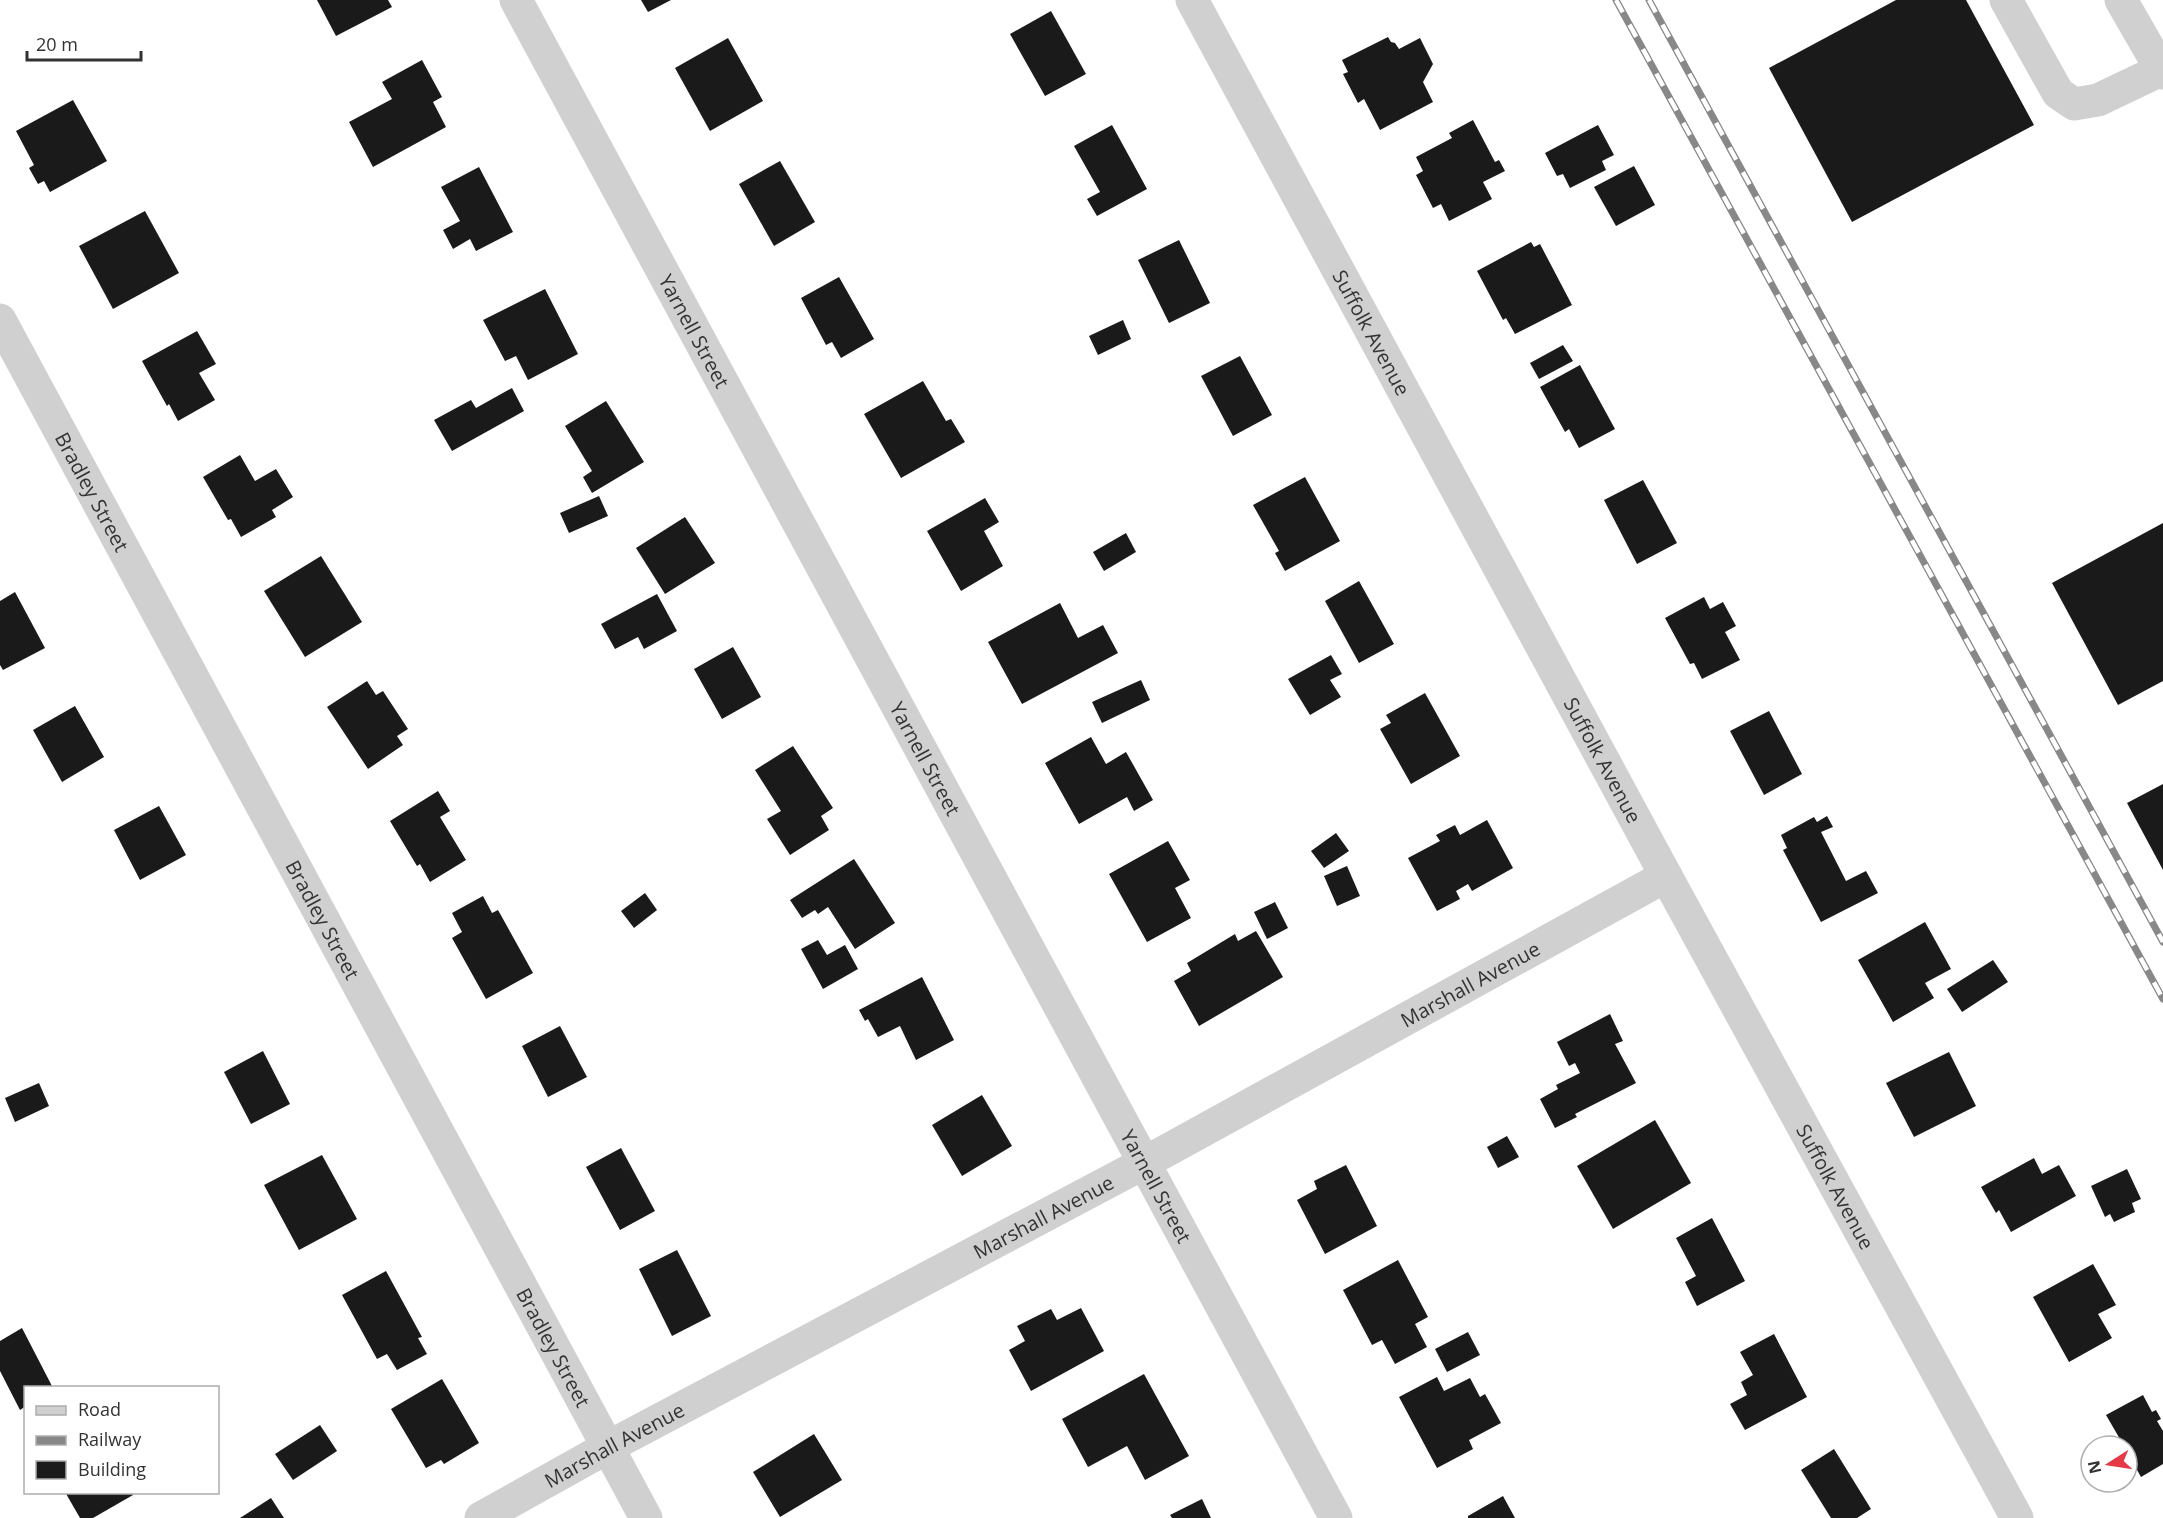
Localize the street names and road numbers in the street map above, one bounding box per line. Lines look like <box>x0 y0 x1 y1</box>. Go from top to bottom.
street label: Suffolk Avenue <box>1327 265 1417 400</box>
street label: Yarnell Street <box>653 269 736 392</box>
street label: Bradley Street <box>49 427 136 556</box>
street label: Suffolk Avenue <box>1558 692 1648 828</box>
street label: Yarnell Street <box>884 697 967 820</box>
street label: Bradley Street <box>280 855 366 984</box>
street label: Marshall Avenue <box>1395 935 1544 1033</box>
street label: Suffolk Avenue <box>1791 1119 1881 1254</box>
street label: Yarnell Street <box>1115 1125 1198 1248</box>
street label: Marshall Avenue <box>968 1168 1118 1265</box>
street label: Bradley Street <box>511 1283 597 1412</box>
street label: Marshall Avenue <box>539 1396 689 1493</box>

